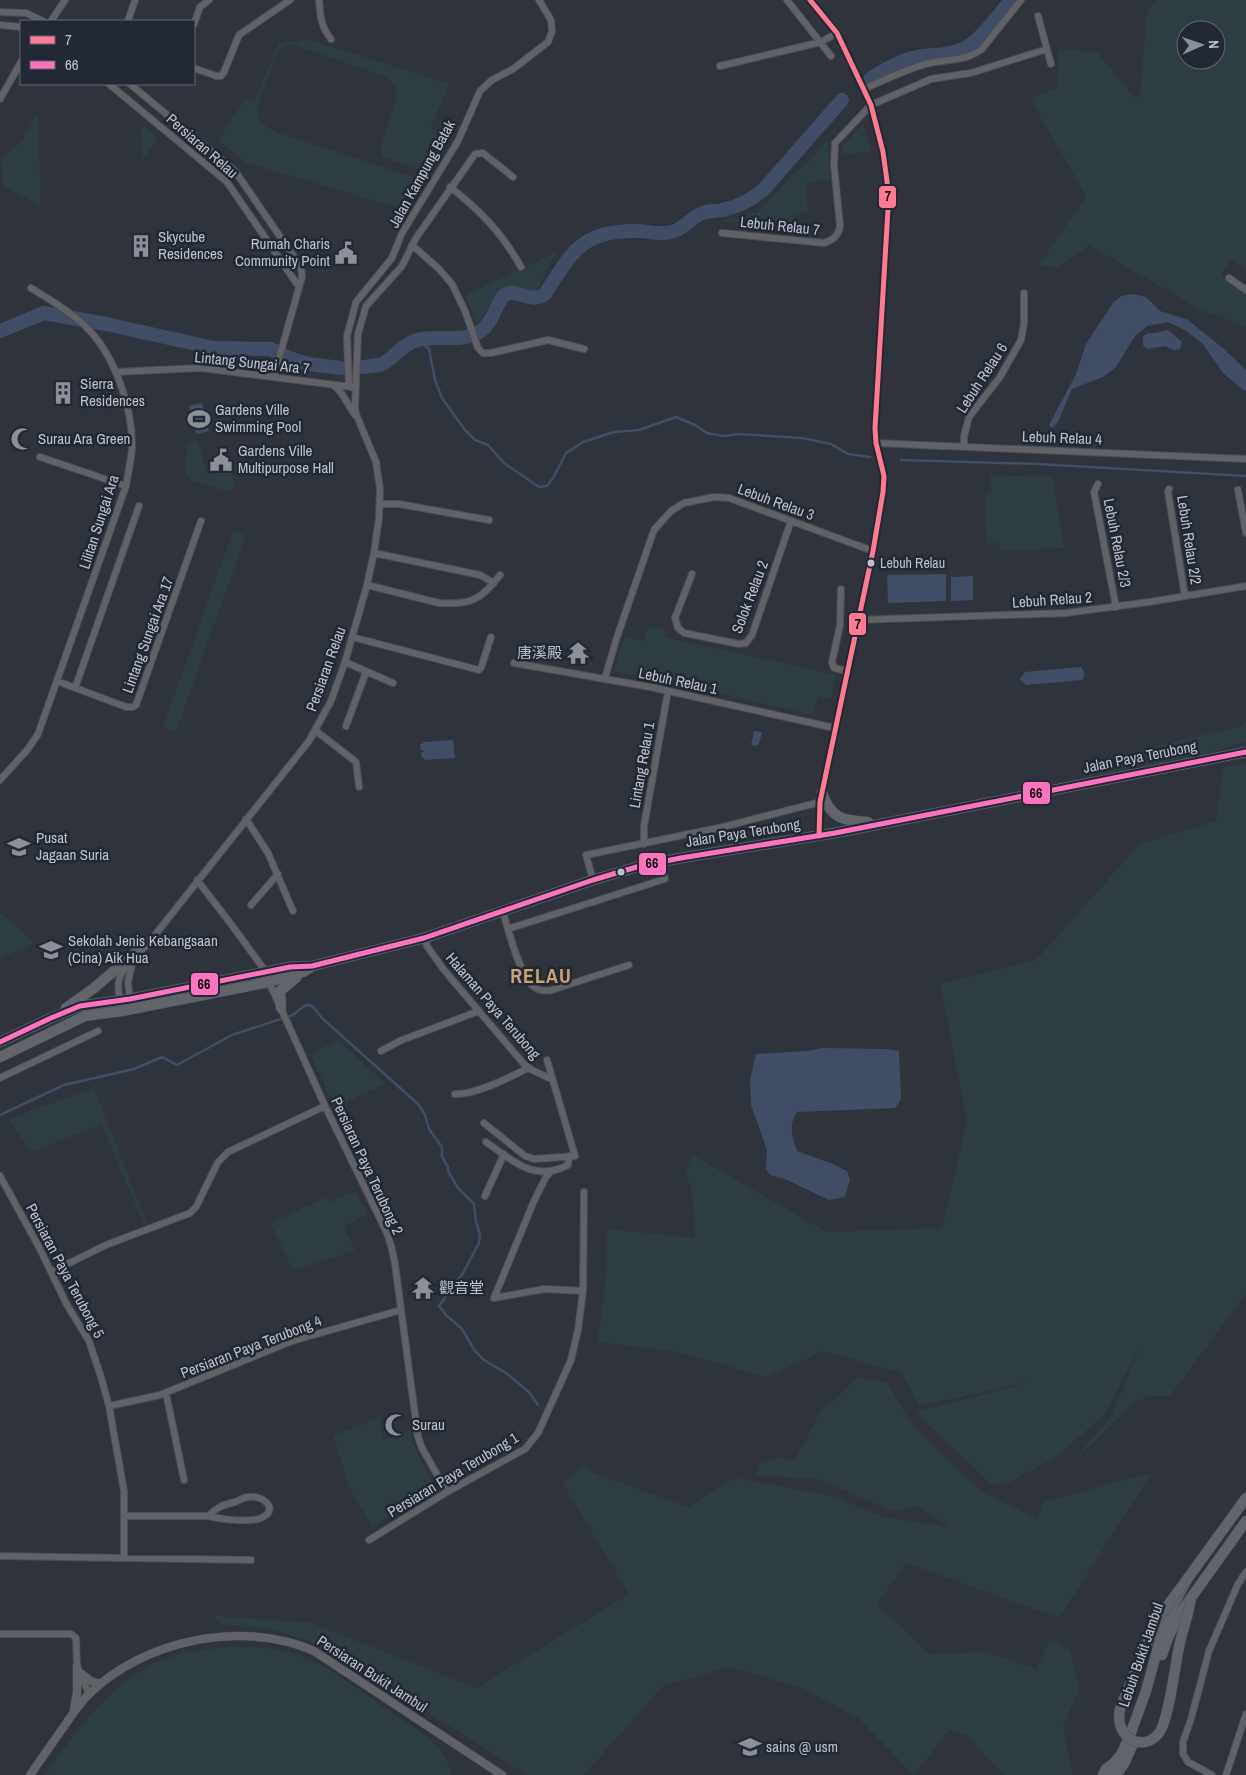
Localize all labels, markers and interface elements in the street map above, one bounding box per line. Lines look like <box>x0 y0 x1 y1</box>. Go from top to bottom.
legend <box>20 20 195 85</box>
north arrow <box>1176 20 1226 70</box>
text: 7 <box>65 29 72 50</box>
text: N <box>1205 40 1223 49</box>
text: 66 <box>65 54 79 75</box>
street label: Persiaran Relau <box>162 109 243 183</box>
street label: Jalan Kampung Batak <box>383 115 460 231</box>
line badge: 7 <box>878 185 897 209</box>
text: 7 <box>885 187 892 205</box>
street label: Lebuh Relau 7 <box>739 211 821 240</box>
place label: Skycube Residences <box>158 226 223 264</box>
building icon: Skycube Residences <box>128 233 154 259</box>
place label: Rumah Charis Community Point <box>235 233 331 271</box>
public building icon: Rumah Charis Community Point <box>333 240 359 266</box>
street label: Lebuh Relau 6 <box>951 338 1012 417</box>
street label: Lintang Sungai Ara 7 <box>193 346 311 379</box>
place label: Sierra Residences <box>80 373 145 411</box>
building icon: Sierra Residences <box>50 380 76 406</box>
place label: Gardens Ville Swimming Pool <box>215 399 301 437</box>
sports icon: Gardens Ville Swimming Pool <box>186 406 212 432</box>
mosque icon: Surau Ara Green <box>9 426 35 452</box>
street label: Lebuh Relau 4 <box>1022 426 1103 449</box>
place label: Surau Ara Green <box>38 428 130 449</box>
place label: Gardens Ville Multipurpose Hall <box>238 440 334 478</box>
public building icon: Gardens Ville Multipurpose Hall <box>208 447 234 473</box>
street label: Lilitan Sungai Ara <box>73 472 124 572</box>
street label: Lebuh Relau 3 <box>735 478 818 525</box>
street label: Lebuh Relau 2/2 <box>1172 494 1207 586</box>
street label: Lebuh Relau 2/3 <box>1099 497 1136 589</box>
place label: Lebuh Relau <box>880 554 945 572</box>
street label: Solok Relau 2 <box>726 557 773 636</box>
marker: Lebuh Relau <box>866 558 876 568</box>
street label: Lintang Sungai Ara 17 <box>117 574 178 696</box>
street label: Lebuh Relau 2 <box>1011 586 1093 613</box>
line badge: 7 <box>848 612 867 636</box>
text: 7 <box>855 615 862 633</box>
street label: Persiaran Relau <box>300 623 351 714</box>
temple icon: 唐溪殿 <box>565 640 591 666</box>
place label: 唐溪殿 <box>517 642 562 663</box>
street label: Lebuh Relau 1 <box>637 662 720 699</box>
street label: Lintang Relau 1 <box>624 720 659 810</box>
street label: Jalan Paya Terubong <box>1081 735 1199 778</box>
line badge: 66 <box>1022 781 1051 805</box>
text: 66 <box>1030 784 1042 802</box>
street label: Jalan Paya Terubong <box>684 813 802 852</box>
place label: Pusat Jagaan Suria <box>36 827 109 865</box>
school or university icon: Pusat Jagaan Suria <box>6 834 32 860</box>
line badge: 66 <box>638 852 667 876</box>
text: 66 <box>646 854 658 872</box>
unlabelled marker <box>616 867 626 877</box>
place label: Sekolah Jenis Kebangsaan (Cina) Aik Hua <box>68 930 218 968</box>
school or university icon: Sekolah Jenis Kebangsaan (Cina) Aik Hua <box>38 937 64 963</box>
street label: Halaman Paya Terubong <box>441 948 546 1064</box>
district label: RELAU <box>510 962 572 989</box>
line badge: 66 <box>190 972 219 996</box>
text: 66 <box>198 975 210 993</box>
street label: Persiaran Paya Terubong 2 <box>326 1094 409 1238</box>
street label: Persiaran Paya Terubong 5 <box>21 1200 110 1342</box>
temple icon: 觀音堂 <box>410 1275 436 1301</box>
place label: 觀音堂 <box>439 1277 484 1298</box>
street label: Persiaran Paya Terubong 4 <box>177 1310 325 1383</box>
mosque icon: Surau <box>383 1412 409 1438</box>
place label: Surau <box>412 1414 445 1435</box>
street label: Persiaran Paya Terubong 1 <box>383 1427 522 1522</box>
street label: Lebuh Bukit Jambul <box>1113 1600 1168 1710</box>
street label: Persiaran Bukit Jambul <box>313 1630 432 1717</box>
school or university icon: sains @ usm <box>737 1734 763 1760</box>
place label: sains @ usm <box>766 1736 838 1757</box>

